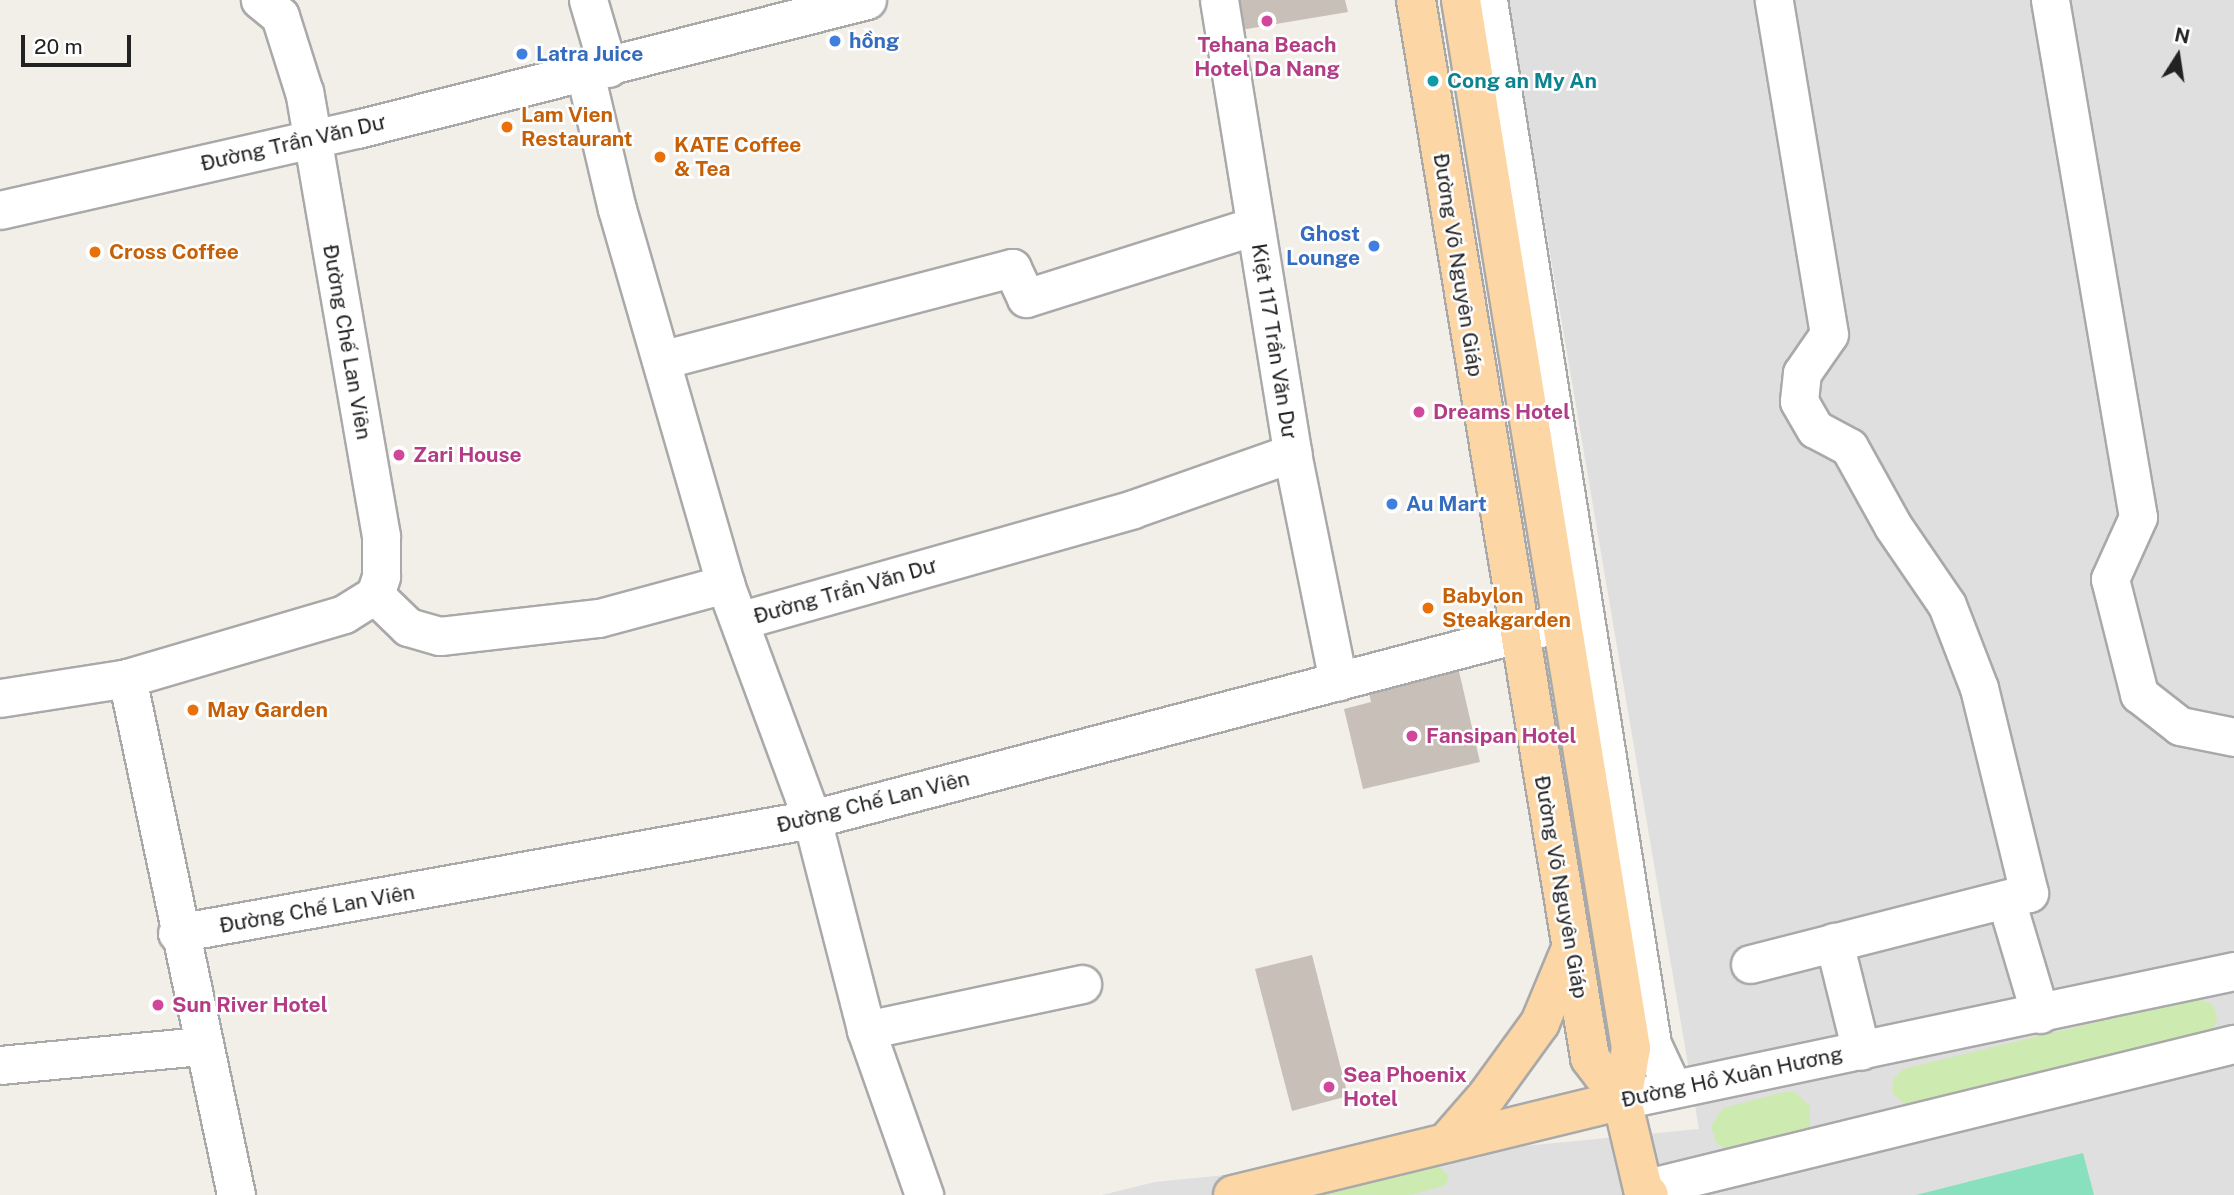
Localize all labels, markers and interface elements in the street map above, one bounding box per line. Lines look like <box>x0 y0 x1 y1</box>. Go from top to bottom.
marker: Tehana Beach Hotel Da Nang <box>1259 13 1275 29</box>
scale bar <box>24 21 135 65</box>
north arrow <box>2143 21 2213 91</box>
text: N <box>2173 23 2192 48</box>
place label: hồng <box>849 28 899 54</box>
place label: Tehana Beach Hotel Da Nang <box>1194 32 1340 82</box>
marker: hồng <box>827 33 843 49</box>
text: 20 m <box>34 34 83 59</box>
place label: Latra Juice <box>536 41 643 67</box>
marker: Latra Juice <box>514 46 530 62</box>
place label: Cong an My An <box>1447 68 1597 94</box>
marker: Cong an My An <box>1425 73 1441 89</box>
place label: Lam Vien Restaurant <box>521 102 633 152</box>
street label: Đường Trần Văn Dư <box>198 109 388 177</box>
marker: Lam Vien Restaurant <box>499 119 515 135</box>
place label: KATE Coffee & Tea <box>674 132 801 182</box>
marker: KATE Coffee & Tea <box>652 149 668 165</box>
street label: Đường Võ Nguyên Giáp <box>1428 151 1488 379</box>
place label: Ghost Lounge <box>1286 221 1360 271</box>
marker: Ghost Lounge <box>1366 238 1382 254</box>
place label: Cross Coffee <box>109 239 239 265</box>
street label: Kiệt 117 Trần Văn Dư <box>1246 241 1302 441</box>
street label: Đường Chế Lan Viên <box>317 242 377 442</box>
marker: Cross Coffee <box>87 244 103 260</box>
place label: Dreams Hotel <box>1433 399 1570 425</box>
marker: Dreams Hotel <box>1411 404 1427 420</box>
place label: Zari House <box>413 442 522 468</box>
marker: Zari House <box>391 447 407 463</box>
place label: Au Mart <box>1406 491 1487 517</box>
marker: Au Mart <box>1384 496 1400 512</box>
street label: Đường Trần Văn Dư <box>750 553 940 629</box>
place label: Babylon Steakgarden <box>1442 583 1571 633</box>
marker: Babylon Steakgarden <box>1420 600 1436 616</box>
place label: May Garden <box>207 697 328 723</box>
marker: May Garden <box>185 702 201 718</box>
place label: Fansipan Hotel <box>1426 723 1576 749</box>
marker: Fansipan Hotel <box>1404 728 1420 744</box>
street label: Đường Chế Lan Viên <box>774 766 972 838</box>
street label: Đường Võ Nguyên Giáp <box>1529 773 1593 1001</box>
street label: Đường Chế Lan Viên <box>217 879 417 939</box>
place label: Sun River Hotel <box>172 992 328 1018</box>
marker: Sun River Hotel <box>150 997 166 1013</box>
street label: Đường Hồ Xuân Hương <box>1619 1041 1845 1113</box>
place label: Sea Phoenix Hotel <box>1343 1062 1467 1112</box>
marker: Sea Phoenix Hotel <box>1321 1079 1337 1095</box>

